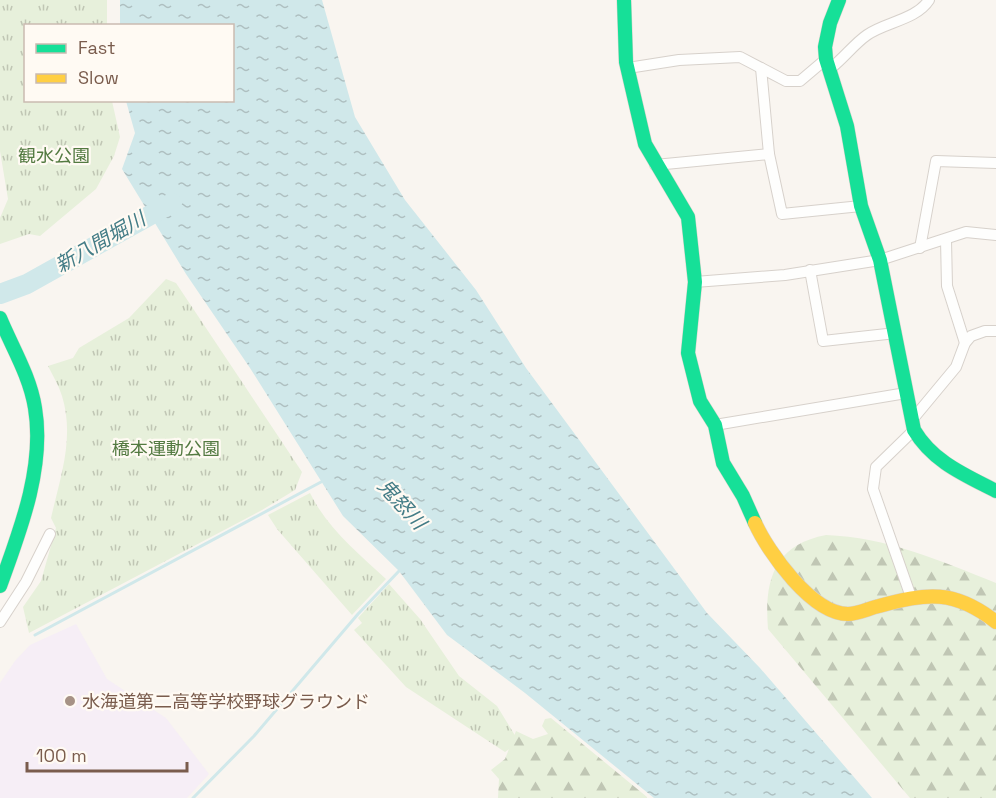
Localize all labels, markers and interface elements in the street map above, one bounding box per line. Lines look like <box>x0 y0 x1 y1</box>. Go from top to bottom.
legend <box>24 24 234 102</box>
text: Fast <box>78 36 115 59</box>
text: Slow <box>78 66 119 89</box>
park label: 観水公園 <box>18 144 90 167</box>
water label: 新八間堀川 <box>50 205 152 278</box>
park label: 橋本運動公園 <box>112 437 220 460</box>
water label: 鬼怒川 <box>372 473 433 536</box>
place label: 水海道第二高等学校野球グラウンド <box>82 690 370 713</box>
marker: 水海道第二高等学校野球グラウンド <box>63 694 77 708</box>
scale bar <box>27 735 188 773</box>
text: 100 m <box>36 744 87 767</box>

